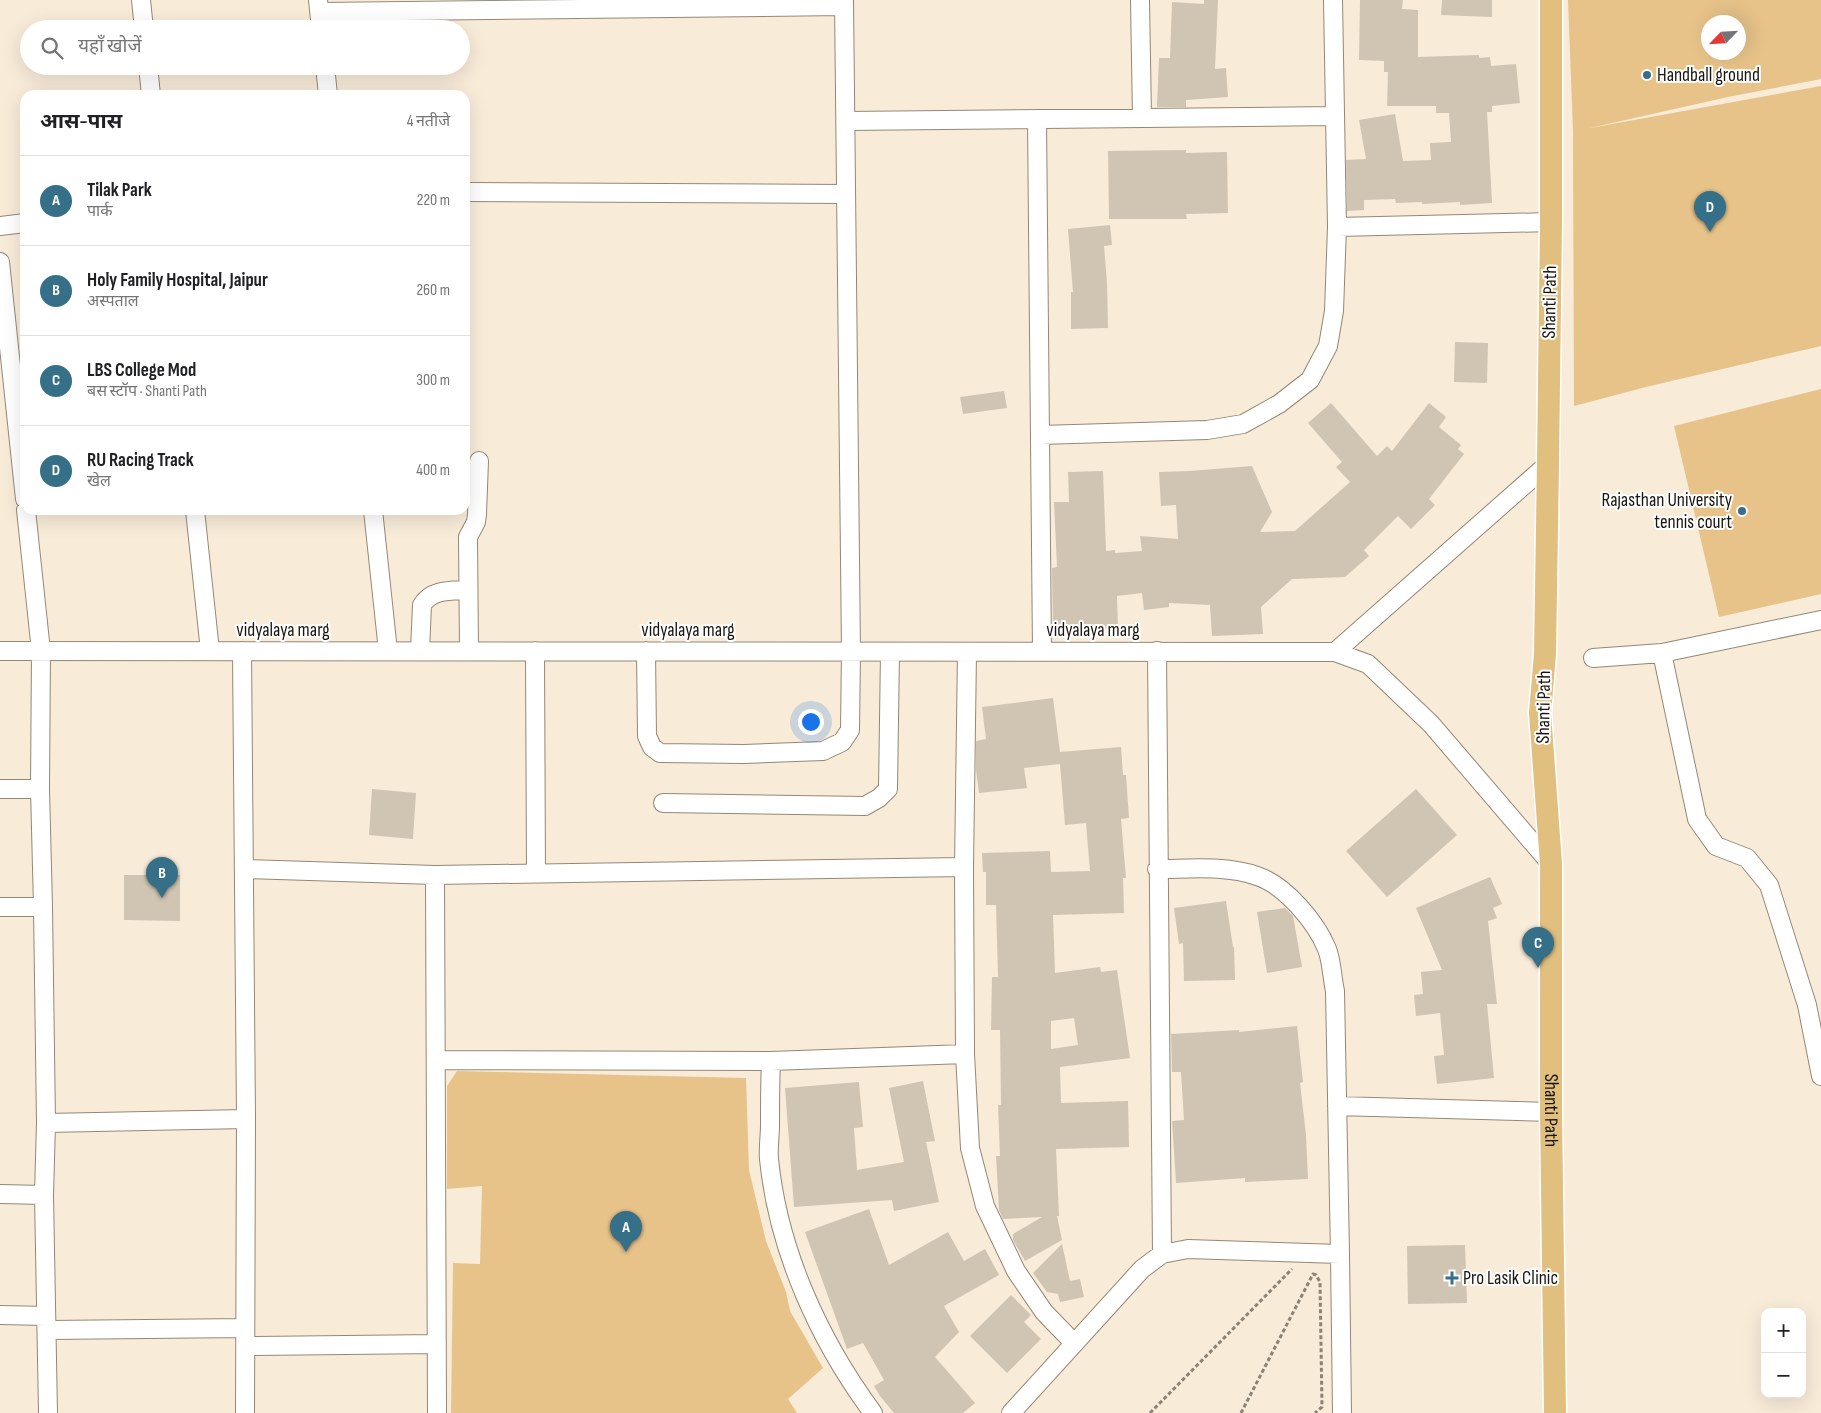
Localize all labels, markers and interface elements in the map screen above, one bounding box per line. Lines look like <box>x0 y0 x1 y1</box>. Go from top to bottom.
north arrow <box>1701 15 1746 60</box>
search box <box>20 20 470 75</box>
icon: search <box>38 34 66 62</box>
text: यहाँ खोजें <box>78 35 142 58</box>
place label: Handball ground <box>1657 64 1760 87</box>
marker: Handball ground <box>1641 69 1653 81</box>
text: आस-पास <box>40 109 122 134</box>
text: 4 नतीजे <box>407 112 450 131</box>
text: Tilak Park <box>87 179 152 202</box>
text: A <box>52 191 60 210</box>
text: 220 m <box>417 191 450 210</box>
pin: D <box>1694 191 1726 232</box>
text: पार्क <box>87 202 113 221</box>
street label: Shanti Path <box>1538 265 1562 339</box>
text: Holy Family Hospital, Jaipur <box>87 269 268 292</box>
text: B <box>52 281 60 300</box>
text: 260 m <box>416 281 450 300</box>
text: अस्पताल <box>87 292 139 311</box>
text: LBS College Mod <box>87 359 196 382</box>
text: C <box>52 371 60 390</box>
text: 300 m <box>416 371 450 390</box>
text: बस स्टॉप · Shanti Path <box>87 382 207 401</box>
text: RU Racing Track <box>87 449 194 472</box>
text: D <box>52 461 60 480</box>
text: 400 m <box>416 461 450 480</box>
text: खेल <box>87 472 111 491</box>
place label: Rajasthan University tennis court <box>1602 489 1733 534</box>
marker: Rajasthan University tennis court <box>1736 505 1748 517</box>
street label: vidyalaya marg <box>236 619 330 642</box>
street label: vidyalaya marg <box>641 619 735 642</box>
street label: vidyalaya marg <box>1046 619 1140 642</box>
street label: Shanti Path <box>1532 670 1556 744</box>
your location <box>798 709 824 735</box>
pin: B <box>146 857 178 898</box>
pin: C <box>1522 927 1554 968</box>
street label: Shanti Path <box>1539 1074 1563 1147</box>
pin: A <box>610 1211 642 1252</box>
place label: Pro Lasik Clinic <box>1463 1267 1558 1290</box>
marker: Pro Lasik Clinic <box>1445 1271 1459 1285</box>
map controls <box>1761 1308 1806 1398</box>
button: + <box>1761 1308 1806 1353</box>
button: − <box>1761 1353 1806 1398</box>

